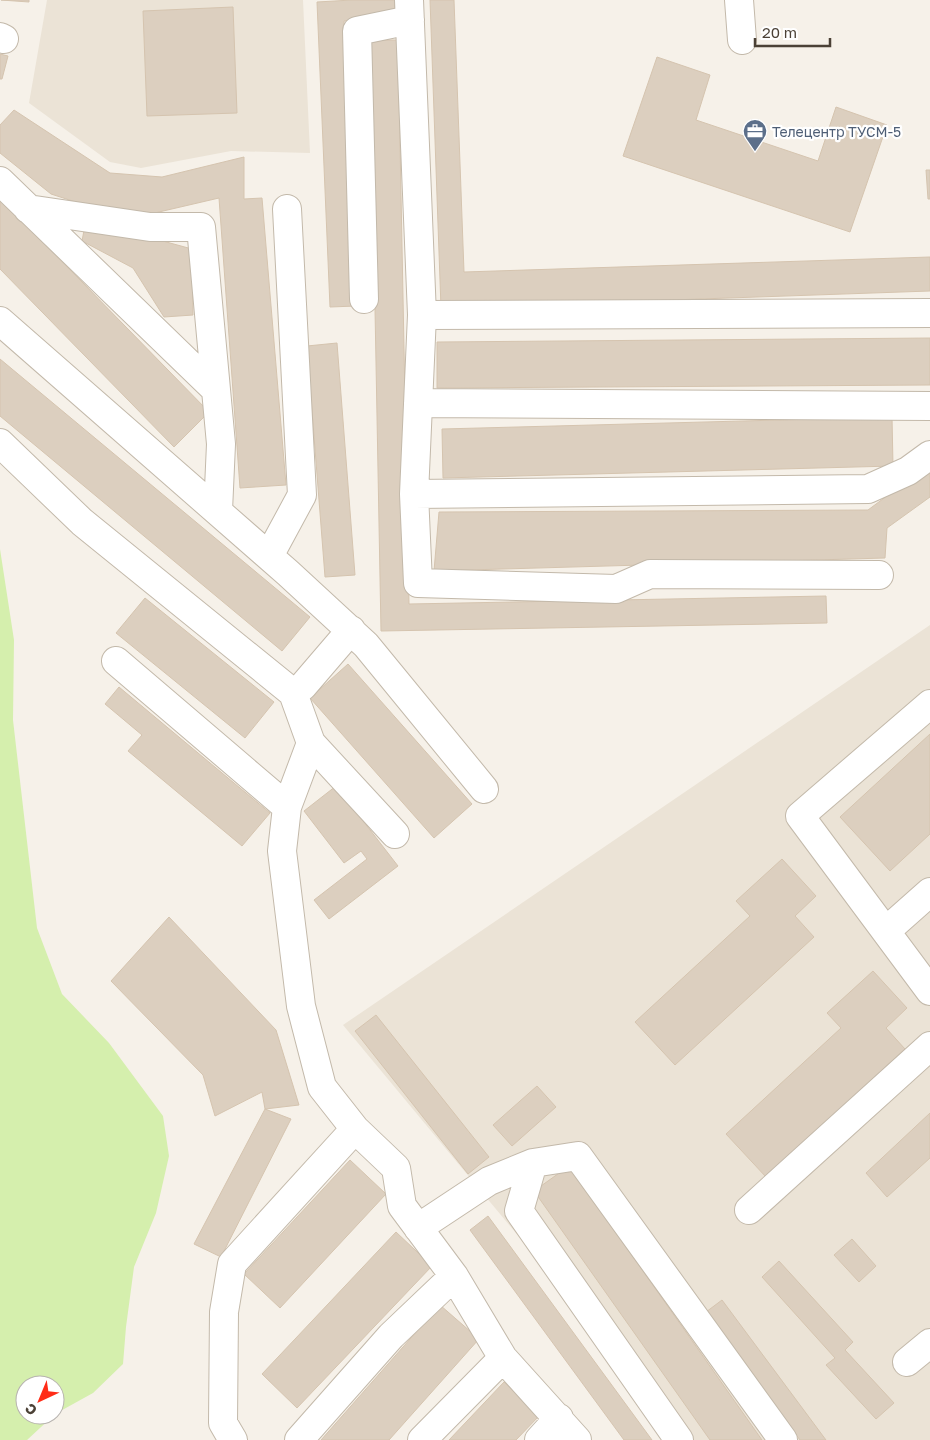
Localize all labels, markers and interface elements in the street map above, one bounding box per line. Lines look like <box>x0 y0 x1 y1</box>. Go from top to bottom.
scale bar <box>755 15 830 47</box>
text: 20 m <box>762 23 797 41</box>
office icon: Телецентр ТУСМ-5 <box>742 118 768 152</box>
place label: Телецентр ТУСМ-5 <box>772 123 901 140</box>
north arrow <box>15 1375 65 1425</box>
text: С <box>21 1400 40 1419</box>

